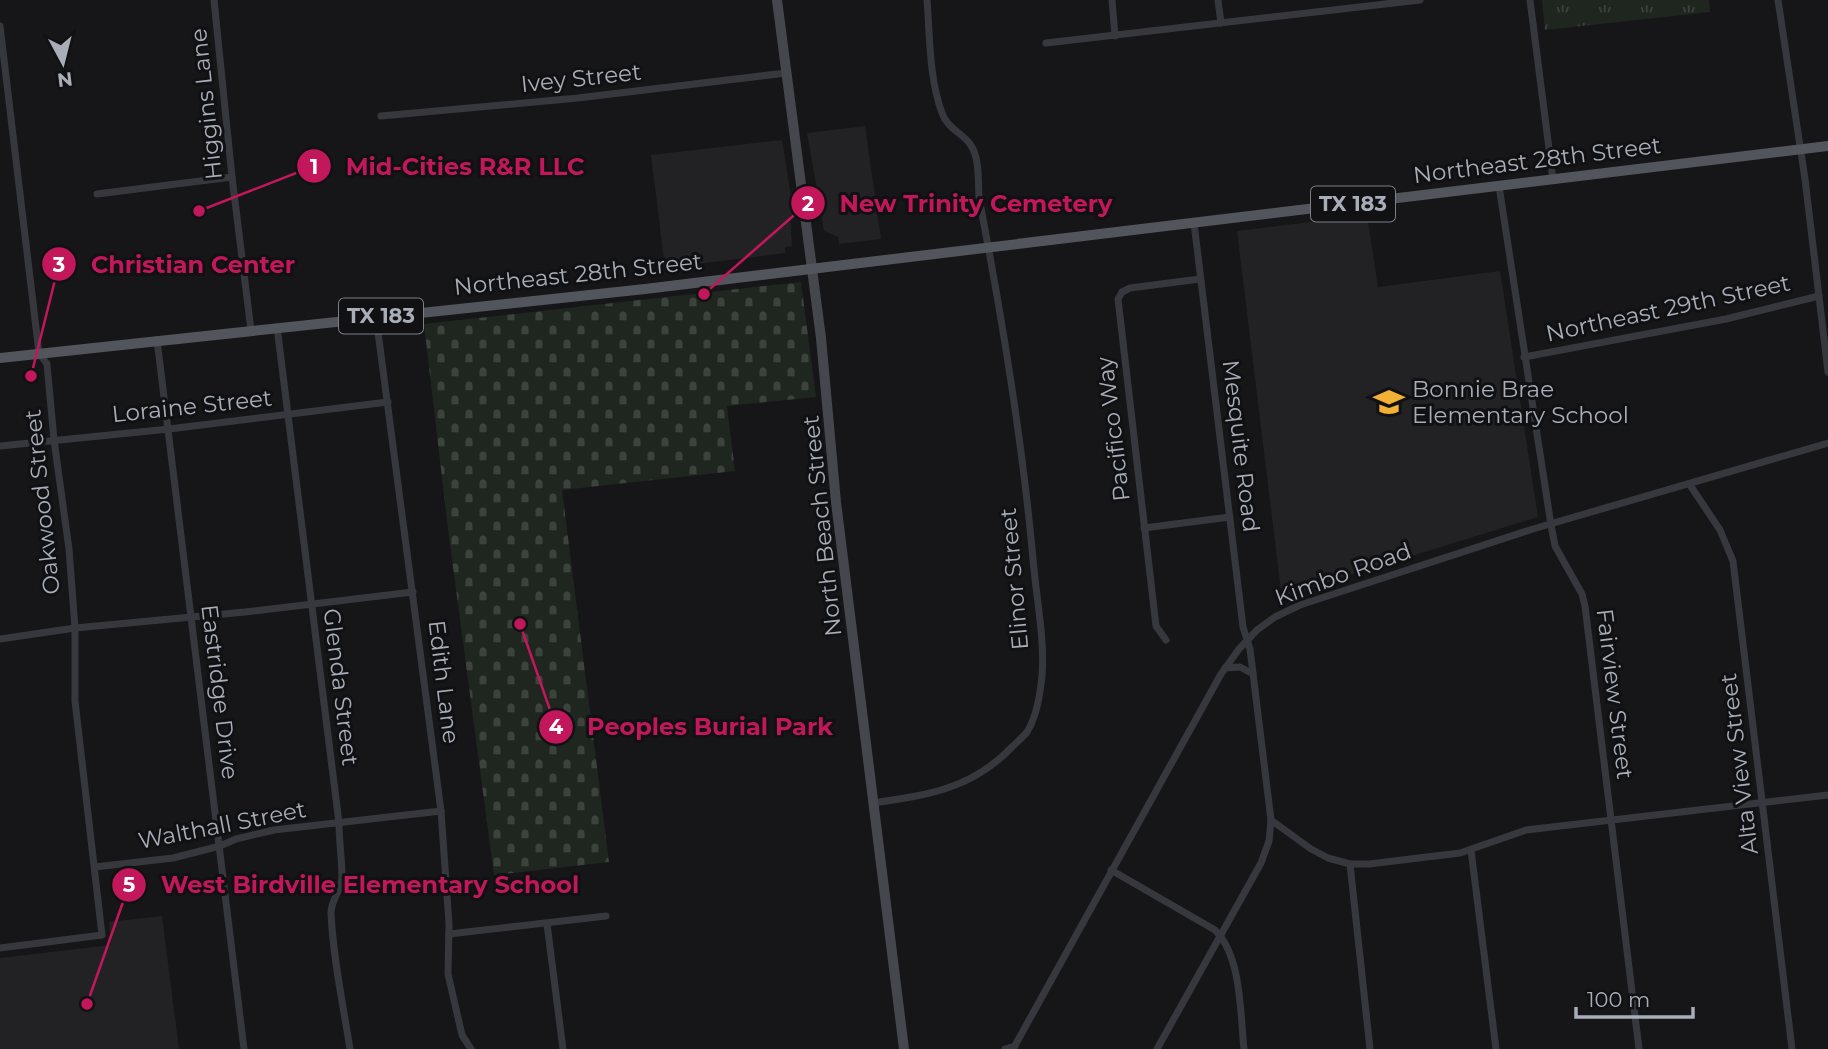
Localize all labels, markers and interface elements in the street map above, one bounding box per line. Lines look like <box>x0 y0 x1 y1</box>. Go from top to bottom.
street label: Higgins Lane <box>184 27 228 181</box>
north arrow <box>28 28 98 98</box>
street label: Ivey Street <box>519 58 643 98</box>
text: N <box>56 67 74 92</box>
street label: Northeast 28th Street <box>1411 131 1663 189</box>
callout: Mid-Cities R&R LLC <box>297 144 599 189</box>
text: Mid-Cities R&R LLC <box>346 152 584 181</box>
text: 1 <box>310 154 318 179</box>
callout: New Trinity Cemetery <box>790 181 1126 226</box>
road number: TX 183 <box>1311 186 1395 222</box>
text: New Trinity Cemetery <box>840 189 1113 218</box>
text: 2 <box>802 191 814 216</box>
callout: Christian Center <box>42 242 309 287</box>
street label: Northeast 28th Street <box>452 247 704 301</box>
text: Christian Center <box>91 250 295 279</box>
text: 3 <box>52 252 65 277</box>
street label: Northeast 29th Street <box>1543 268 1793 348</box>
road number: TX 183 <box>339 298 423 334</box>
street label: Pacifico Way <box>1090 355 1136 503</box>
street label: Mesquite Road <box>1217 358 1265 534</box>
place label: Bonnie Brae Elementary School <box>1412 375 1629 429</box>
street label: Loraine Street <box>111 384 273 428</box>
school or university icon: Bonnie Brae Elementary School <box>1372 385 1406 419</box>
street label: Oakwood Street <box>18 408 66 596</box>
street label: North Beach Street <box>796 414 848 638</box>
street label: Elinor Street <box>994 507 1034 651</box>
street label: Kimbo Road <box>1271 536 1415 612</box>
street label: Eastridge Drive <box>195 603 245 781</box>
street label: Glenda Street <box>317 607 365 767</box>
street label: Fairview Street <box>1591 607 1639 781</box>
street label: Edith Lane <box>423 619 465 745</box>
street label: Alta View Street <box>1714 672 1764 856</box>
callout: Peoples Burial Park <box>538 704 847 749</box>
text: Peoples Burial Park <box>587 712 833 741</box>
text: 4 <box>549 714 564 739</box>
street label: Walthall Street <box>136 795 308 855</box>
callout: West Birdville Elementary School <box>112 862 593 907</box>
text: West Birdville Elementary School <box>161 870 579 899</box>
text: 5 <box>123 872 135 897</box>
scale bar <box>1576 976 1693 1020</box>
text: 100 m <box>1587 987 1650 1012</box>

